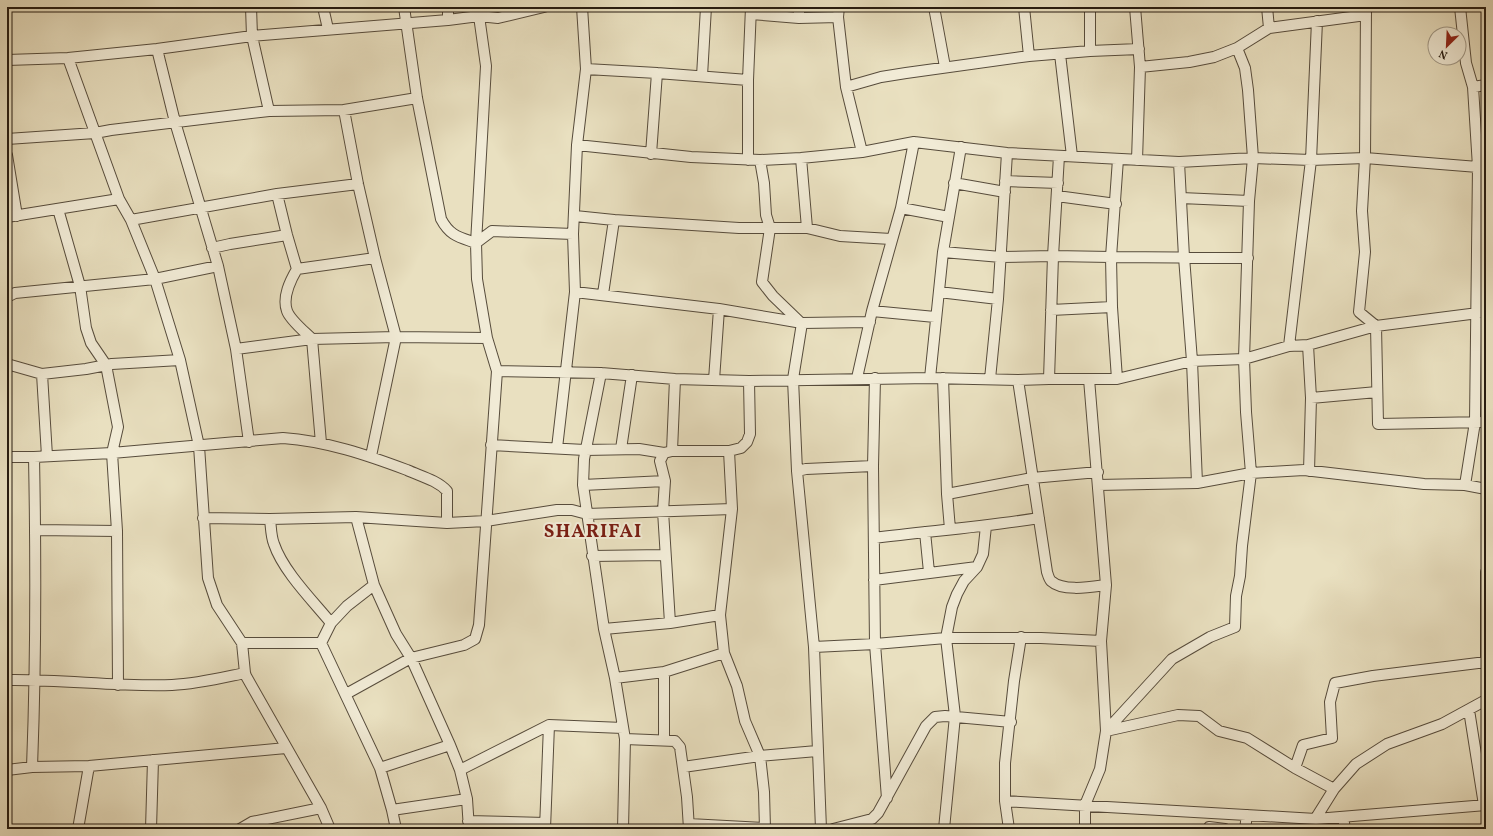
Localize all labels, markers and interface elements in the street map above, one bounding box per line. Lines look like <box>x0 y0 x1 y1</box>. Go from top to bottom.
north arrow <box>1427 26 1467 66</box>
text: N <box>1437 45 1450 62</box>
district label: SHARIFAI <box>544 519 642 545</box>

